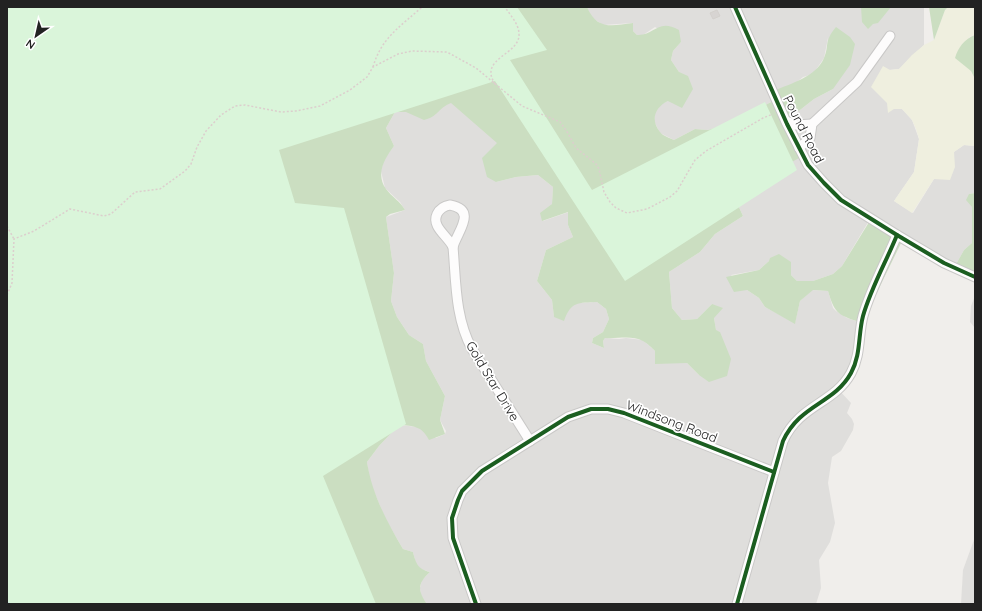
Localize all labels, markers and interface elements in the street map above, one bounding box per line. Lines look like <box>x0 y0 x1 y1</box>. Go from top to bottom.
north arrow <box>16 16 56 56</box>
text: N <box>23 36 38 52</box>
street label: Pound Road <box>780 92 828 166</box>
street label: Gold Star Drive <box>463 338 523 424</box>
street label: Windsong Road <box>624 396 720 446</box>

